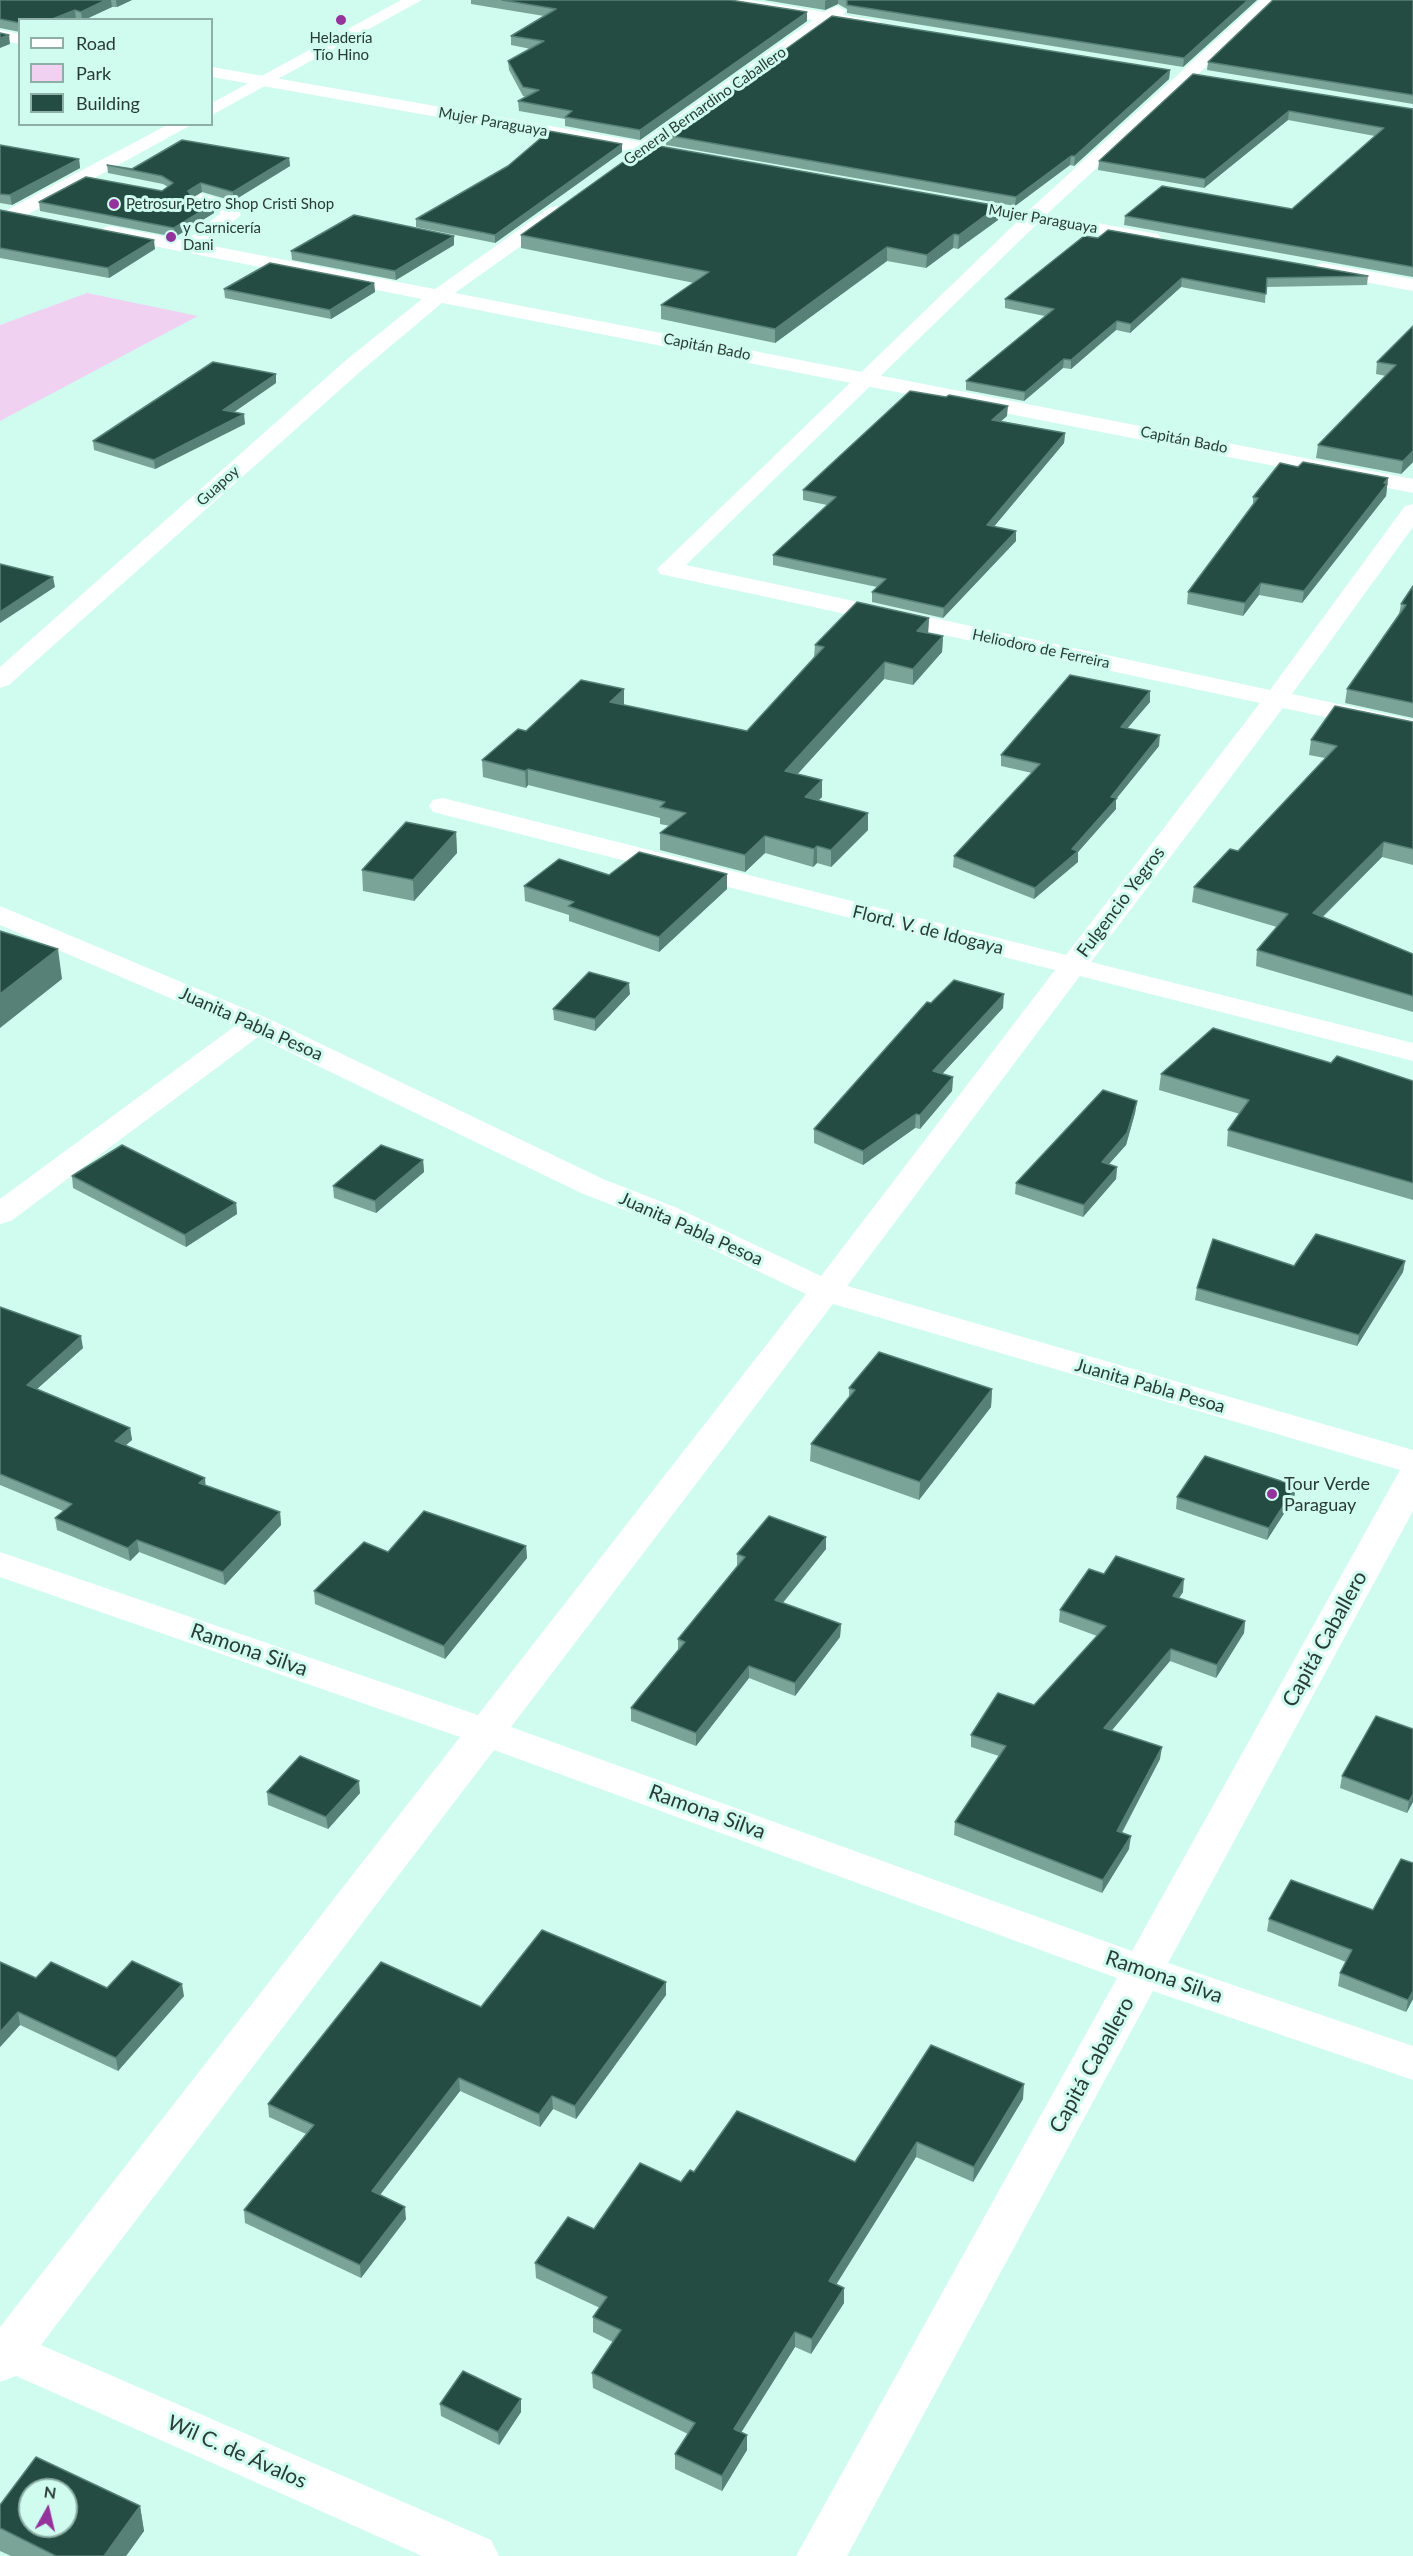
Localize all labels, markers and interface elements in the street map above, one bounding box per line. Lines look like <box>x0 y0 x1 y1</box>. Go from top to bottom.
marker: Heladería Tío Hino <box>334 13 348 27</box>
legend <box>18 18 213 126</box>
place label: Heladería Tío Hino <box>310 29 372 64</box>
text: Road <box>76 32 116 54</box>
street label: General Bernardino Caballero <box>620 43 790 169</box>
text: Park <box>76 62 111 84</box>
text: Building <box>76 92 140 114</box>
street label: Mujer Paraguaya <box>437 104 549 140</box>
place label: Petrosur Petro Shop Cristi Shop <box>126 195 334 213</box>
marker: Petrosur Petro Shop Cristi Shop <box>107 197 121 211</box>
street label: Mujer Paraguaya <box>987 201 1099 237</box>
place label: y Carnicería Dani <box>183 219 261 254</box>
marker: y Carnicería Dani <box>164 230 178 244</box>
street label: Capitán Bado <box>662 330 752 364</box>
street label: Capitán Bado <box>1139 423 1229 457</box>
street label: Guapoy <box>193 462 243 510</box>
street label: Heliodoro de Ferreira <box>971 626 1111 672</box>
street label: Fulgencio Yegros <box>1072 843 1170 961</box>
street label: Flord. V. de Idogaya <box>850 901 1006 959</box>
street label: Juanita Pabla Pesoa <box>176 983 326 1065</box>
street label: Juanita Pabla Pesoa <box>616 1188 766 1270</box>
street label: Juanita Pabla Pesoa <box>1073 1354 1227 1418</box>
place label: Tour Verde Paraguay <box>1284 1473 1370 1516</box>
marker: Tour Verde Paraguay <box>1265 1487 1279 1501</box>
street label: Capitá Caballero <box>1277 1567 1373 1711</box>
street label: Ramona Silva <box>187 1618 311 1682</box>
street label: Ramona Silva <box>645 1779 769 1845</box>
street label: Ramona Silva <box>1102 1945 1226 2009</box>
street label: Capitá Caballero <box>1044 1993 1140 2137</box>
street label: Wil C. de Ávalos <box>163 2410 311 2494</box>
north arrow <box>18 2478 78 2538</box>
text: N <box>43 2481 58 2502</box>

